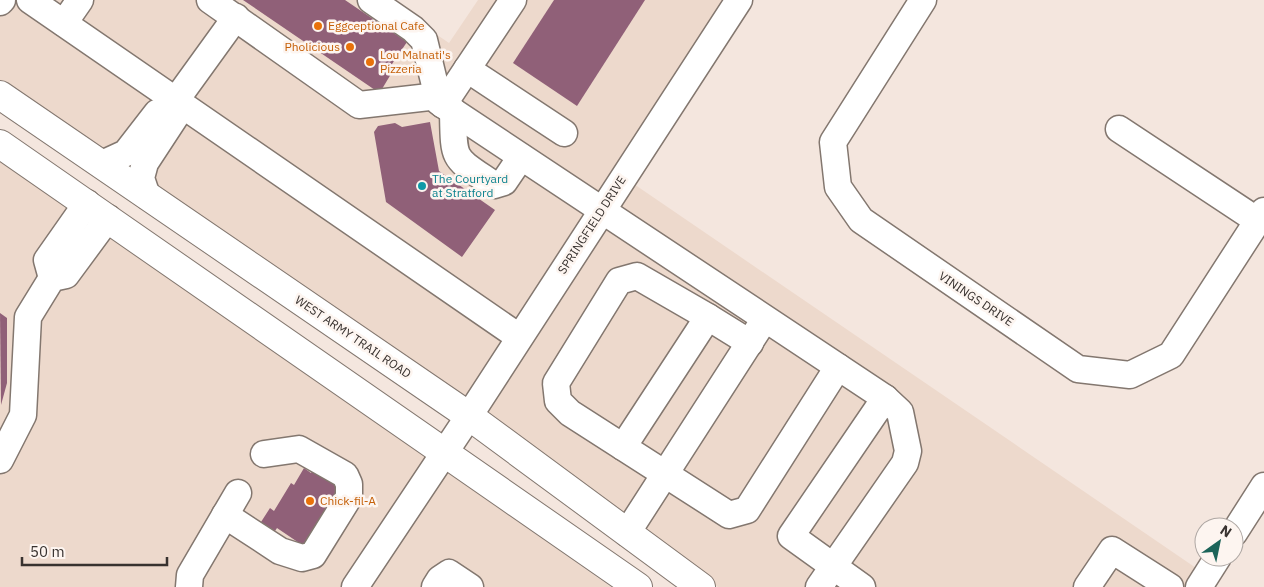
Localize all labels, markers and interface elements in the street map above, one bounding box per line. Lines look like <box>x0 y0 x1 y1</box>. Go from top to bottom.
place label: Eggceptional Cafe <box>328 18 425 33</box>
marker: Eggceptional Cafe <box>312 20 324 32</box>
place label: Pholicious <box>285 39 340 54</box>
marker: Pholicious <box>344 41 356 53</box>
place label: Lou Malnati's Pizzeria <box>380 47 451 76</box>
marker: Lou Malnati's Pizzeria <box>364 56 376 68</box>
place label: The Courtyard at Stratford <box>432 171 508 200</box>
street label: SPRINGFIELD DRIVE <box>554 173 629 277</box>
marker: The Courtyard at Stratford <box>416 180 428 192</box>
street label: VININGS DRIVE <box>936 268 1016 329</box>
street label: WEST ARMY TRAIL ROAD <box>292 292 414 381</box>
place label: Chick-fil-A <box>320 493 376 508</box>
marker: Chick-fil-A <box>304 495 316 507</box>
north arrow <box>1194 517 1244 567</box>
text: N <box>1217 521 1235 541</box>
scale bar <box>22 534 168 566</box>
text: 50 m <box>30 542 65 561</box>

